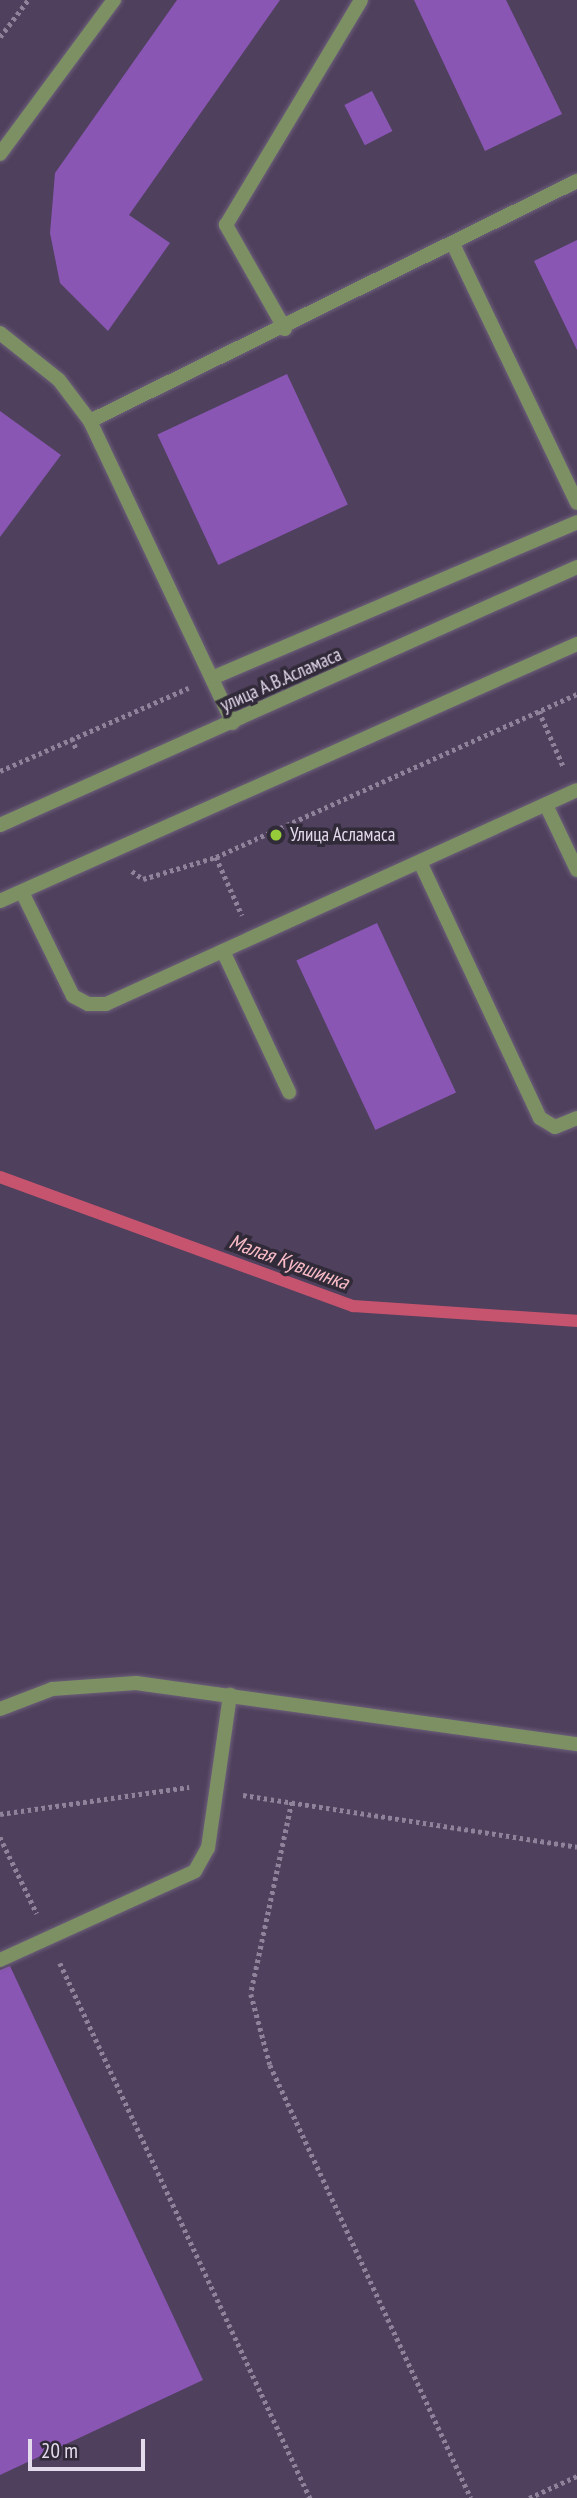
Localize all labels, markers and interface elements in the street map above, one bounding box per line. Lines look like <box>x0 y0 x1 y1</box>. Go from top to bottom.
street label: улица А.В.Асламаса <box>217 643 345 717</box>
place label: Улица Асламаса <box>290 824 396 846</box>
marker: Улица Асламаса <box>268 827 284 843</box>
water label: Малая Кувшинка <box>226 1229 352 1295</box>
scale bar <box>32 2424 149 2468</box>
text: 20 m <box>41 2437 78 2464</box>

